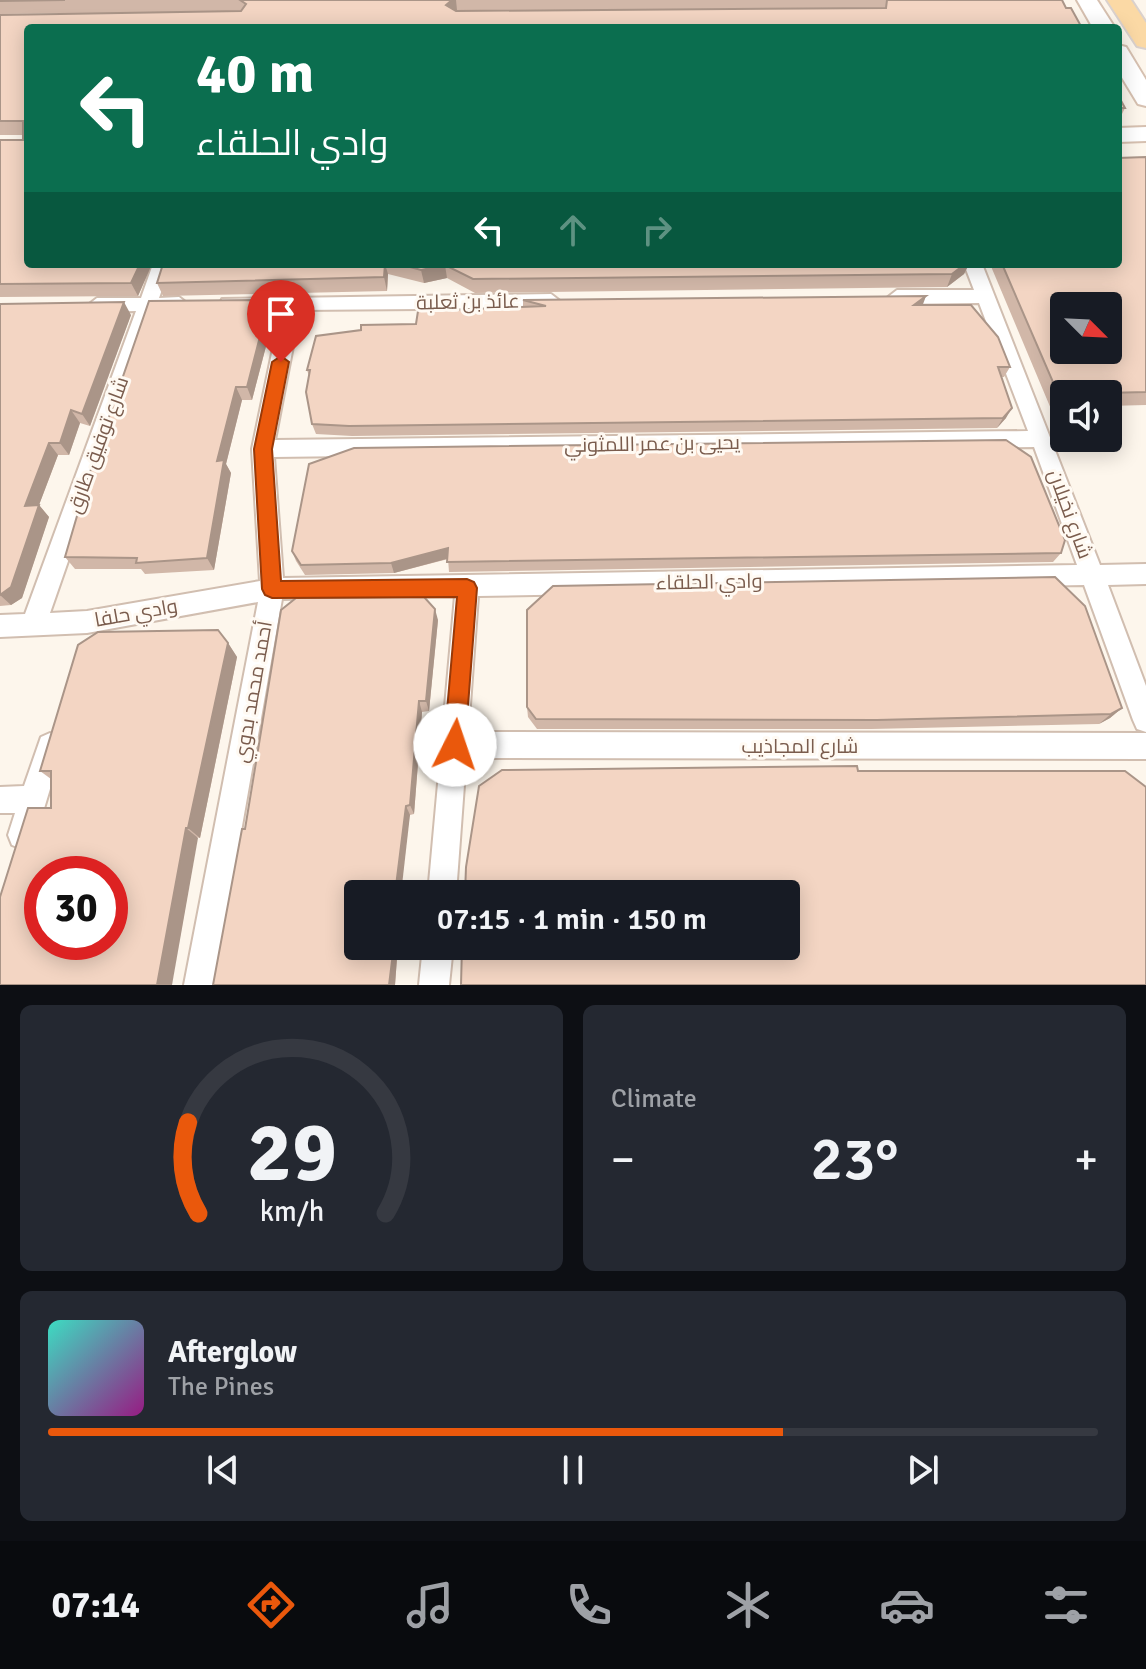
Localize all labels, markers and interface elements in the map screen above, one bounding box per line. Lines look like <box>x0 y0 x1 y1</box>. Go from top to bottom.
text: 40 m <box>196 39 314 108</box>
icon: left <box>64 56 168 160</box>
text: وادي الحلقاء <box>196 121 388 166</box>
icon: left <box>467 208 511 252</box>
icon: ahead <box>551 208 595 252</box>
icon: right <box>635 208 679 252</box>
pin <box>247 280 315 362</box>
street label: عائذ بن ثعلبة <box>416 289 520 315</box>
icon: arrive <box>259 292 303 336</box>
north arrow <box>1050 292 1122 364</box>
map controls <box>1050 292 1122 452</box>
street label: شارع توفيق طارق <box>62 373 135 517</box>
button: sound <box>1050 380 1122 452</box>
street label: يحيى بن عمر اللمثوني <box>564 430 741 461</box>
street label: شارع نخيلان <box>1041 466 1098 562</box>
street label: وادي الحلقاء <box>655 569 763 598</box>
street label: وادي حلفا <box>92 593 180 636</box>
street label: أحمد محمد بدوي <box>228 619 281 765</box>
position arrow <box>413 703 497 787</box>
street label: شارع المجاذيب <box>742 734 858 760</box>
speed limit sign: 30 <box>24 856 128 960</box>
text: 07:15 · 1 min · 150 m <box>437 901 707 938</box>
text: Climate <box>611 1083 697 1115</box>
text: 29 <box>247 1102 336 1204</box>
text: 23° <box>811 1123 898 1197</box>
text: − <box>611 1133 635 1187</box>
text: + <box>1074 1133 1098 1187</box>
text: km/h <box>259 1194 324 1229</box>
text: Afterglow <box>168 1334 297 1371</box>
text: The Pines <box>168 1371 274 1403</box>
icon: previous <box>201 1448 245 1492</box>
icon: pause <box>551 1448 595 1492</box>
icon: next <box>901 1448 945 1492</box>
icon: directions <box>243 1577 299 1633</box>
icon: music <box>402 1577 458 1633</box>
icon: phone <box>561 1577 617 1633</box>
icon: climate <box>720 1577 776 1633</box>
icon: car <box>879 1577 935 1633</box>
icon: filters <box>1038 1577 1094 1633</box>
text: 07:14 <box>52 1583 140 1628</box>

